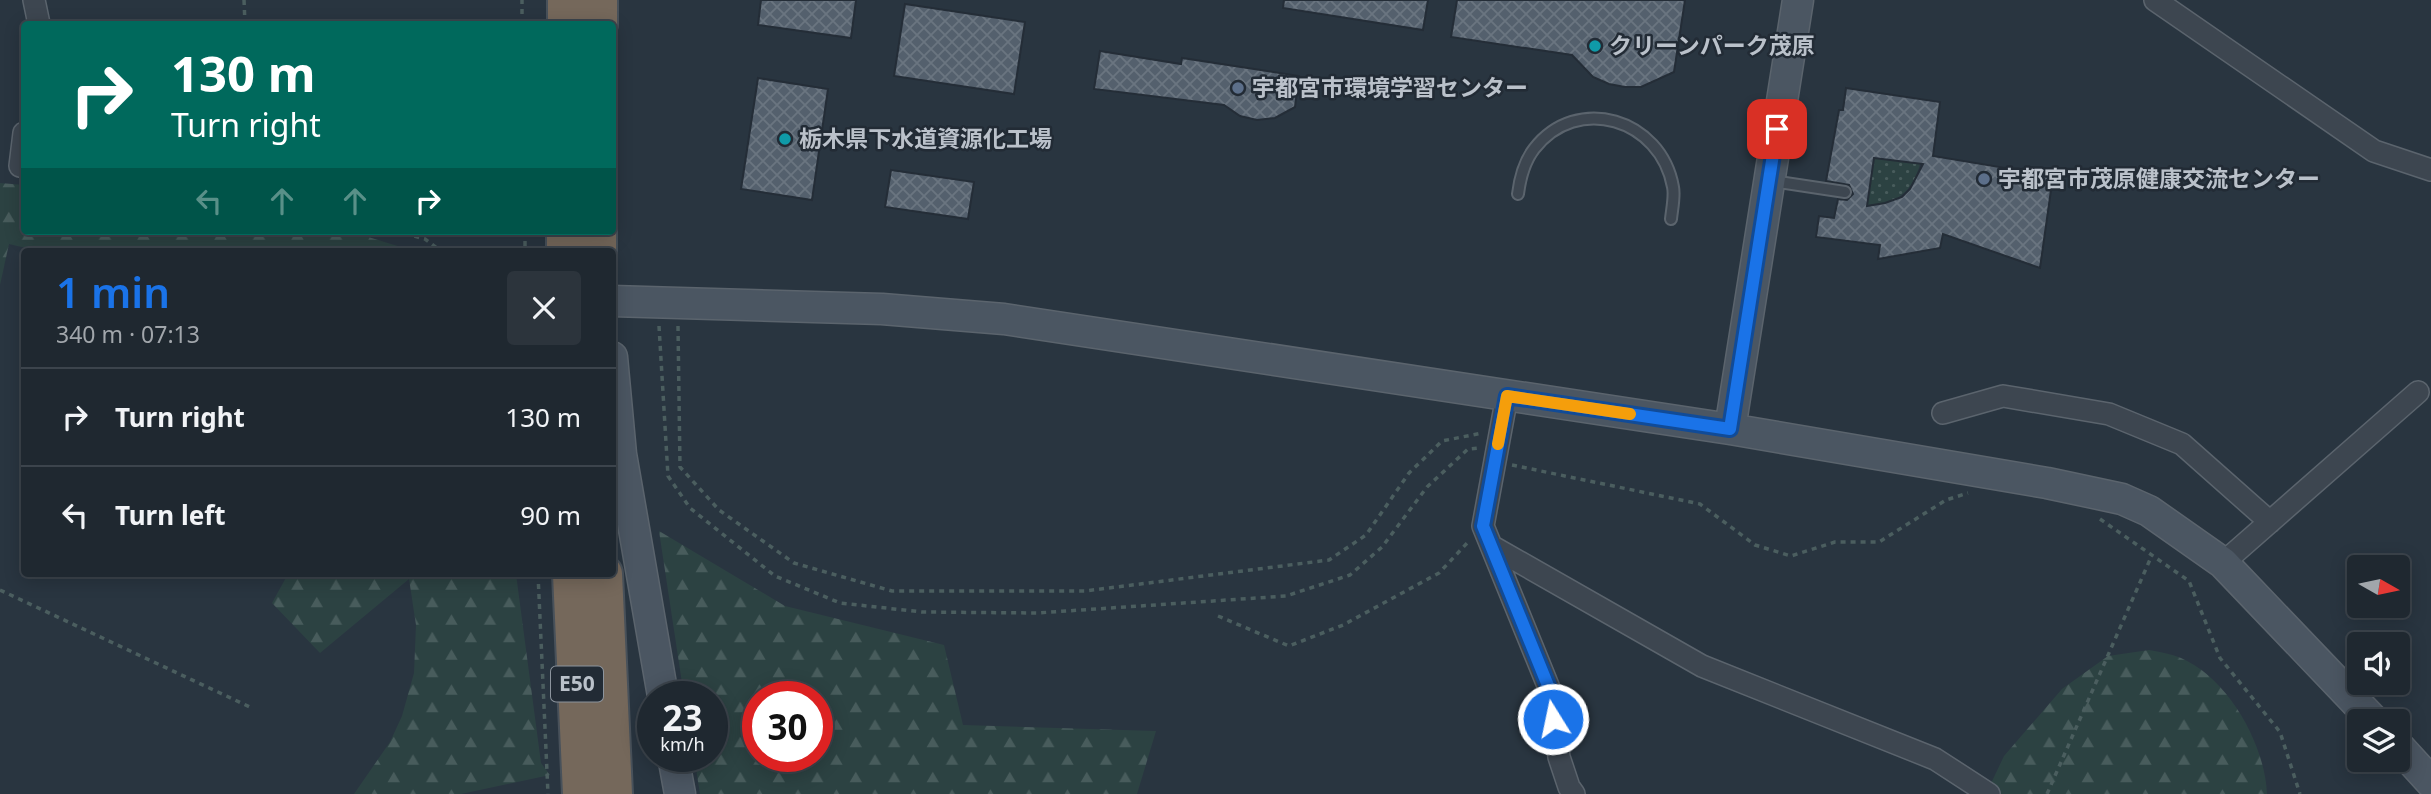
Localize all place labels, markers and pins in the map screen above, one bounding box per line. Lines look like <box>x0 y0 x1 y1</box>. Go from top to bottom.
place label: クリーンパーク茂原 <box>1609 29 1815 61</box>
marker: クリーンパーク茂原 <box>1587 38 1603 54</box>
place label: 宇都宮市環境学習センター <box>1252 71 1528 103</box>
marker: 宇都宮市環境学習センター <box>1230 80 1246 96</box>
pin <box>1747 99 1807 159</box>
place label: 栃木県下水道資源化工場 <box>799 122 1052 154</box>
marker: 栃木県下水道資源化工場 <box>777 131 793 147</box>
place label: 宇都宮市茂原健康交流センター <box>1998 162 2320 194</box>
marker: 宇都宮市茂原健康交流センター <box>1976 171 1992 187</box>

